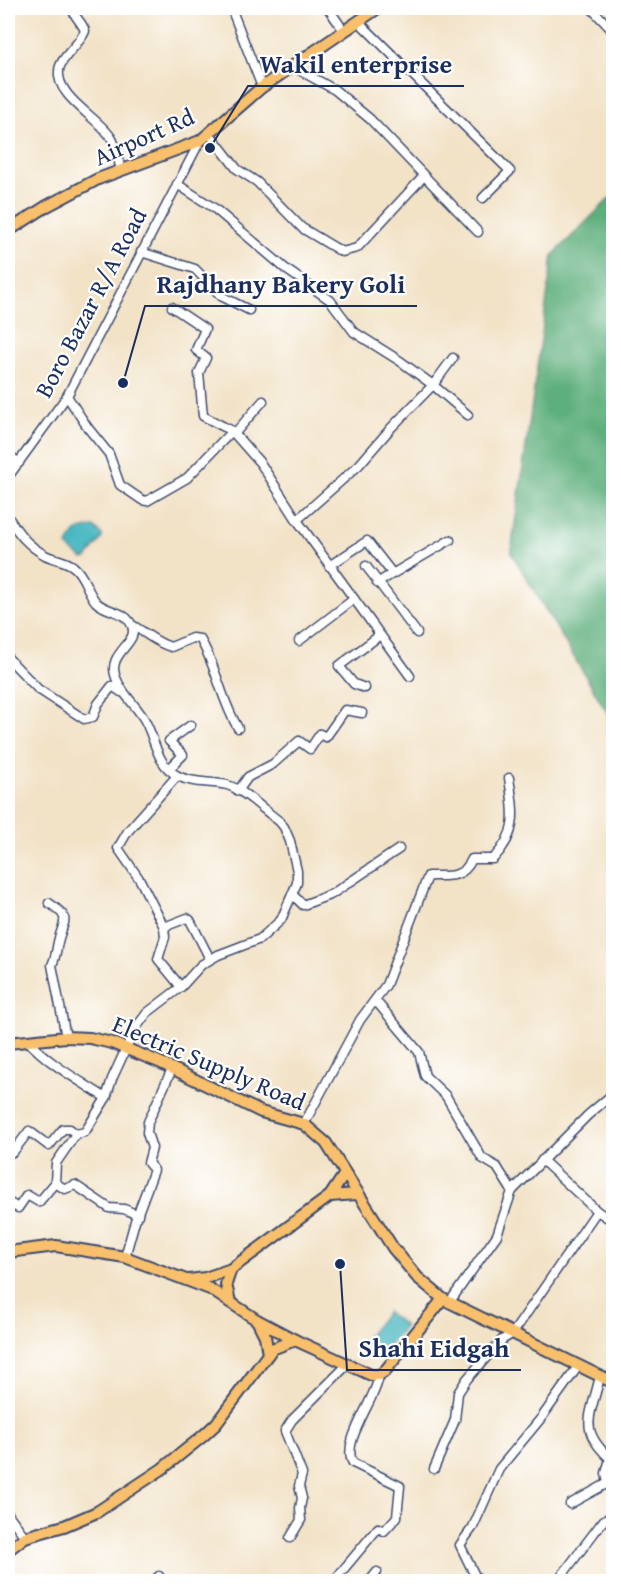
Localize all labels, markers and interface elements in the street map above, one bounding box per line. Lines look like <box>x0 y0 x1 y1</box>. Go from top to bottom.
callout: Wakil enterprise <box>248 42 464 86</box>
text: Wakil enterprise <box>260 44 452 83</box>
street label: Airport Rd <box>88 99 200 174</box>
street label: Boro Bazar R/A Road <box>26 202 155 404</box>
callout: Rajdhany Bakery Goli <box>145 262 417 306</box>
text: Rajdhany Bakery Goli <box>157 264 405 303</box>
street label: Electric Supply Road <box>107 1006 311 1119</box>
callout: Shahi Eidgah <box>347 1326 521 1370</box>
text: Shahi Eidgah <box>359 1328 510 1367</box>

